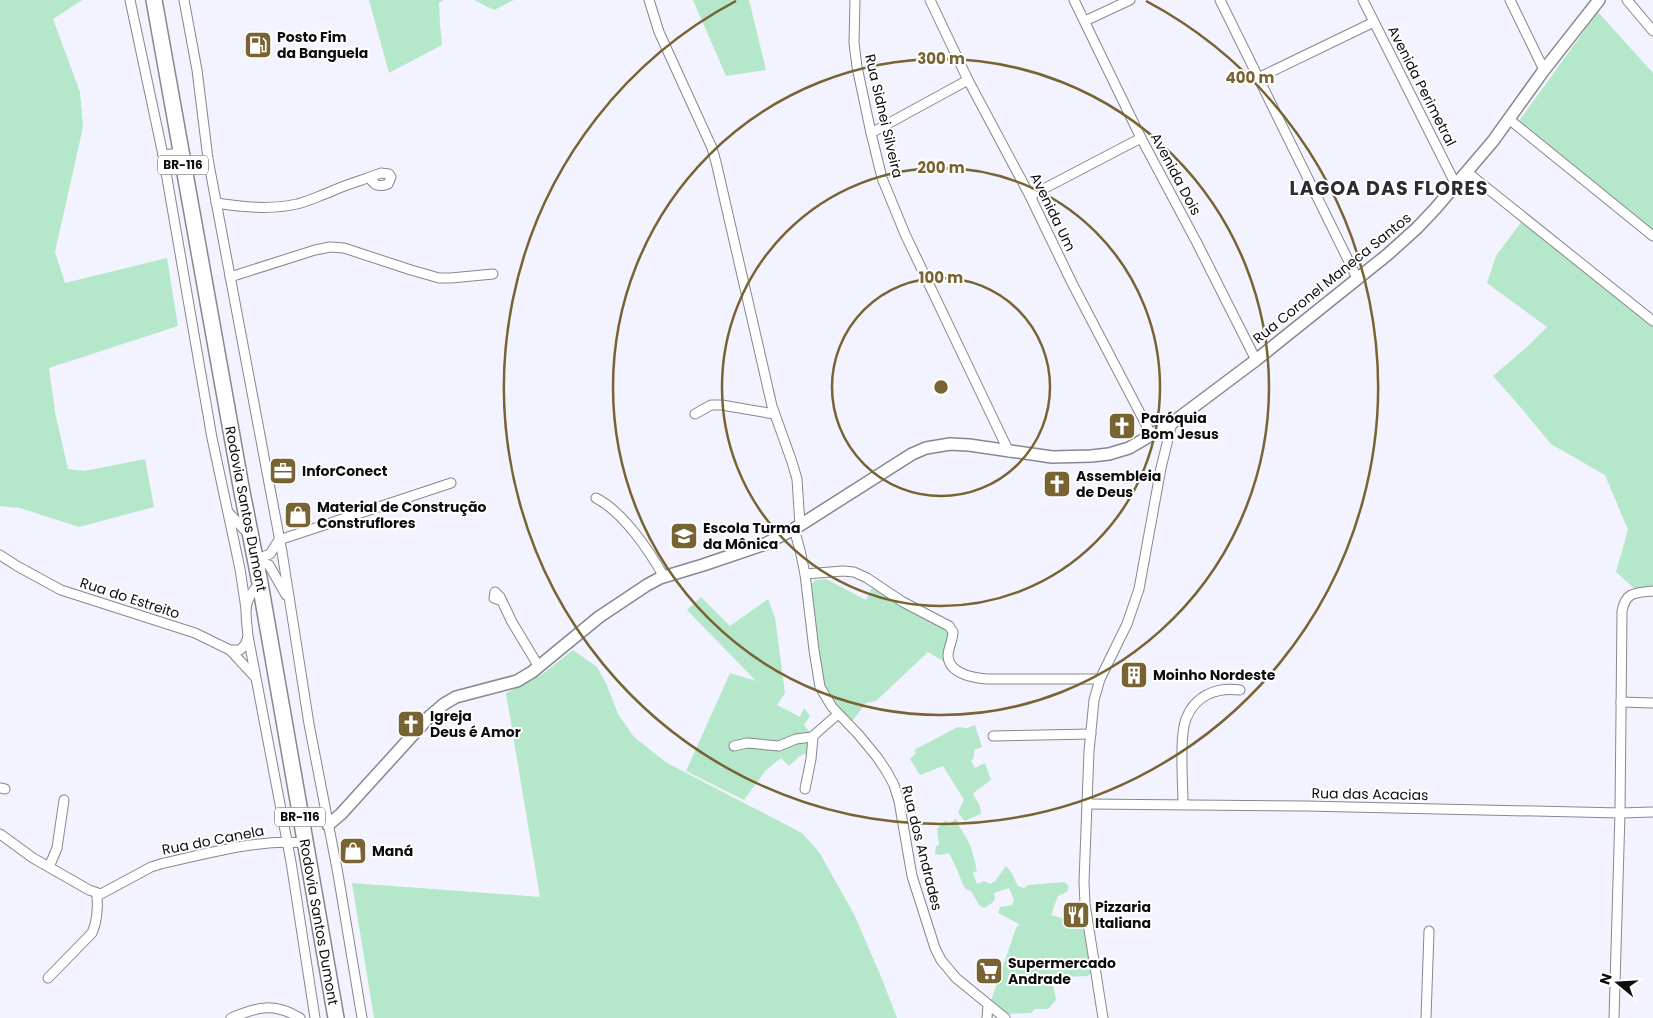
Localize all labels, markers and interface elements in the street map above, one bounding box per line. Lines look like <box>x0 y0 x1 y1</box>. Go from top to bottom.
street label: Avenida Perimetral <box>1383 22 1461 150</box>
place label: Posto Fim da Banguela <box>277 27 368 63</box>
fuel station icon: Posto Fim da Banguela <box>243 30 273 60</box>
text: 300 m <box>917 48 965 69</box>
street label: Rua Sidnei Silveira <box>860 52 908 180</box>
text: 400 m <box>1226 67 1275 88</box>
street label: Avenida Dois <box>1146 129 1206 219</box>
road number: BR-116 <box>158 156 208 174</box>
text: 200 m <box>917 157 965 178</box>
street label: Avenida Um <box>1025 169 1081 255</box>
district label: LAGOA DAS FLORES <box>1290 175 1488 202</box>
street label: Rua Coronel Maneca Santos <box>1249 208 1415 348</box>
text: 100 m <box>919 267 963 288</box>
centre of rings <box>932 378 950 396</box>
place label: Paróquia Bom Jesus <box>1141 408 1219 444</box>
church icon: Paróquia Bom Jesus <box>1107 411 1137 441</box>
street label: Rodovia Santos Dumont <box>220 424 272 594</box>
office icon: InforConect <box>268 456 298 486</box>
place label: InforConect <box>302 461 388 481</box>
place label: Assembleia de Deus <box>1076 466 1161 502</box>
church icon: Assembleia de Deus <box>1042 469 1072 499</box>
place label: Material de Construção Construflores <box>317 497 486 533</box>
shop icon: Material de Construção Construflores <box>283 500 313 530</box>
place label: Escola Turma da Mônica <box>703 518 800 554</box>
school or university icon: Escola Turma da Mônica <box>669 521 699 551</box>
street label: Rua do Estreito <box>78 572 182 624</box>
building icon: Moinho Nordeste <box>1119 660 1149 690</box>
place label: Moinho Nordeste <box>1153 665 1276 685</box>
place label: Igreja Deus é Amor <box>430 706 521 742</box>
church icon: Igreja Deus é Amor <box>396 709 426 739</box>
street label: Rua dos Andrades <box>897 783 947 913</box>
street label: Rua das Acacias <box>1311 783 1429 805</box>
road number: BR-116 <box>275 808 325 826</box>
street label: Rua do Canela <box>160 820 266 860</box>
shop icon: Maná <box>338 836 368 866</box>
street label: Rodovia Santos Dumont <box>295 837 343 1007</box>
place label: Maná <box>372 841 413 861</box>
place label: Pizzaria Italiana <box>1095 897 1151 933</box>
restaurant icon: Pizzaria Italiana <box>1061 900 1091 930</box>
place label: Supermercado Andrade <box>1008 953 1116 989</box>
supermarket icon: Supermercado Andrade <box>974 956 1004 986</box>
north arrow <box>1593 958 1643 1008</box>
text: N <box>1594 971 1617 987</box>

